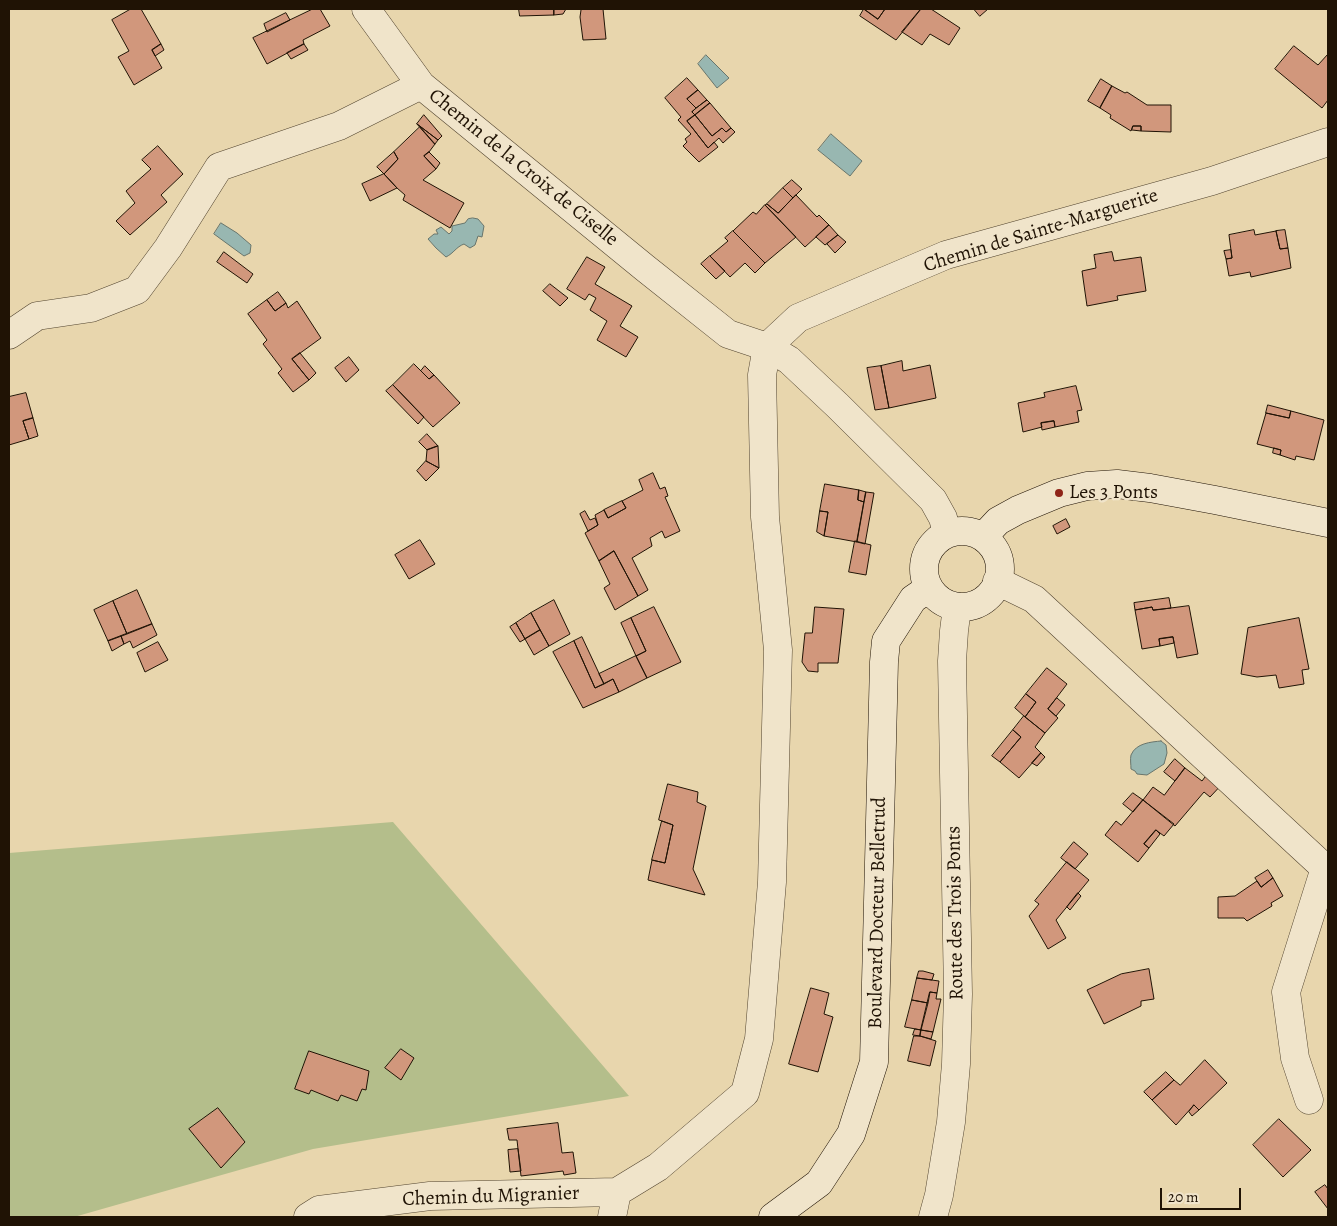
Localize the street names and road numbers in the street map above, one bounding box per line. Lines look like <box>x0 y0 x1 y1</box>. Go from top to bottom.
street label: Chemin de la Croix de Ciselle <box>423 84 623 252</box>
street label: Chemin de Sainte-Marguerite <box>921 184 1161 278</box>
street label: Boulevard Docteur Belletrud <box>864 797 892 1029</box>
street label: Route des Trois Ponts <box>942 825 970 1001</box>
street label: Chemin du Migranier <box>402 1182 580 1212</box>

